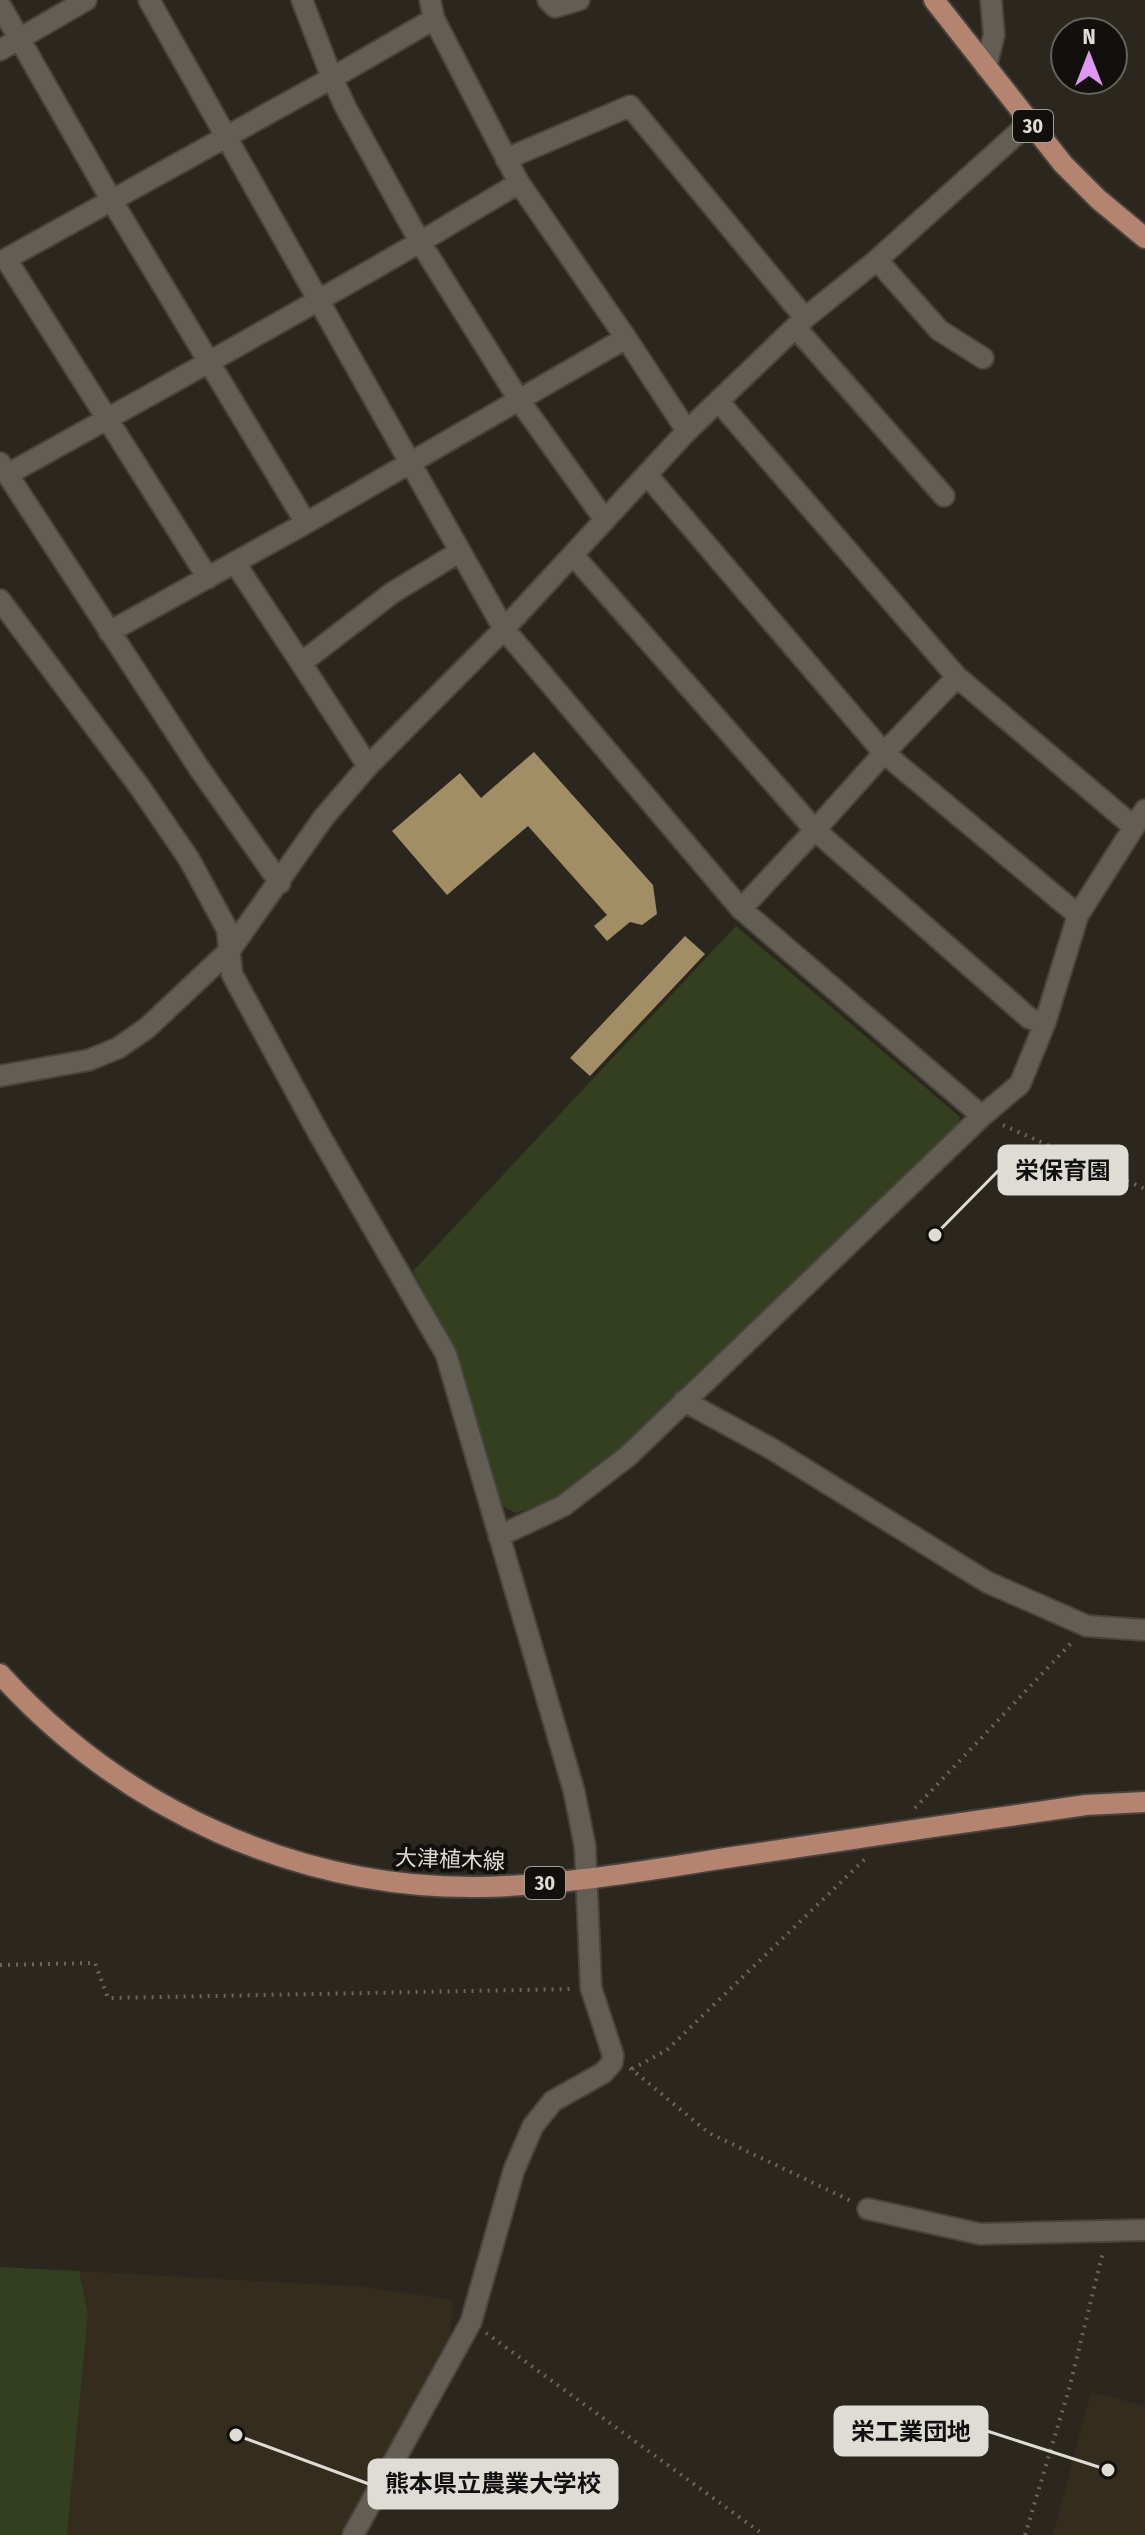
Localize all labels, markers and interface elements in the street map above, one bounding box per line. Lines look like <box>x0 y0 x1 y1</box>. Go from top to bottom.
north arrow <box>1049 16 1129 96</box>
text: N <box>1082 23 1096 50</box>
road number: 30 <box>1013 110 1053 142</box>
callout: 栄保育園 <box>999 1146 1127 1194</box>
text: 栄保育園 <box>1015 1157 1111 1185</box>
street label: 大津植木線 <box>395 1844 505 1875</box>
road number: 30 <box>525 1867 565 1899</box>
callout: 栄工業団地 <box>835 2407 987 2455</box>
text: 栄工業団地 <box>851 2418 971 2446</box>
callout: 熊本県立農業大学校 <box>369 2460 617 2508</box>
text: 熊本県立農業大学校 <box>385 2470 601 2498</box>

